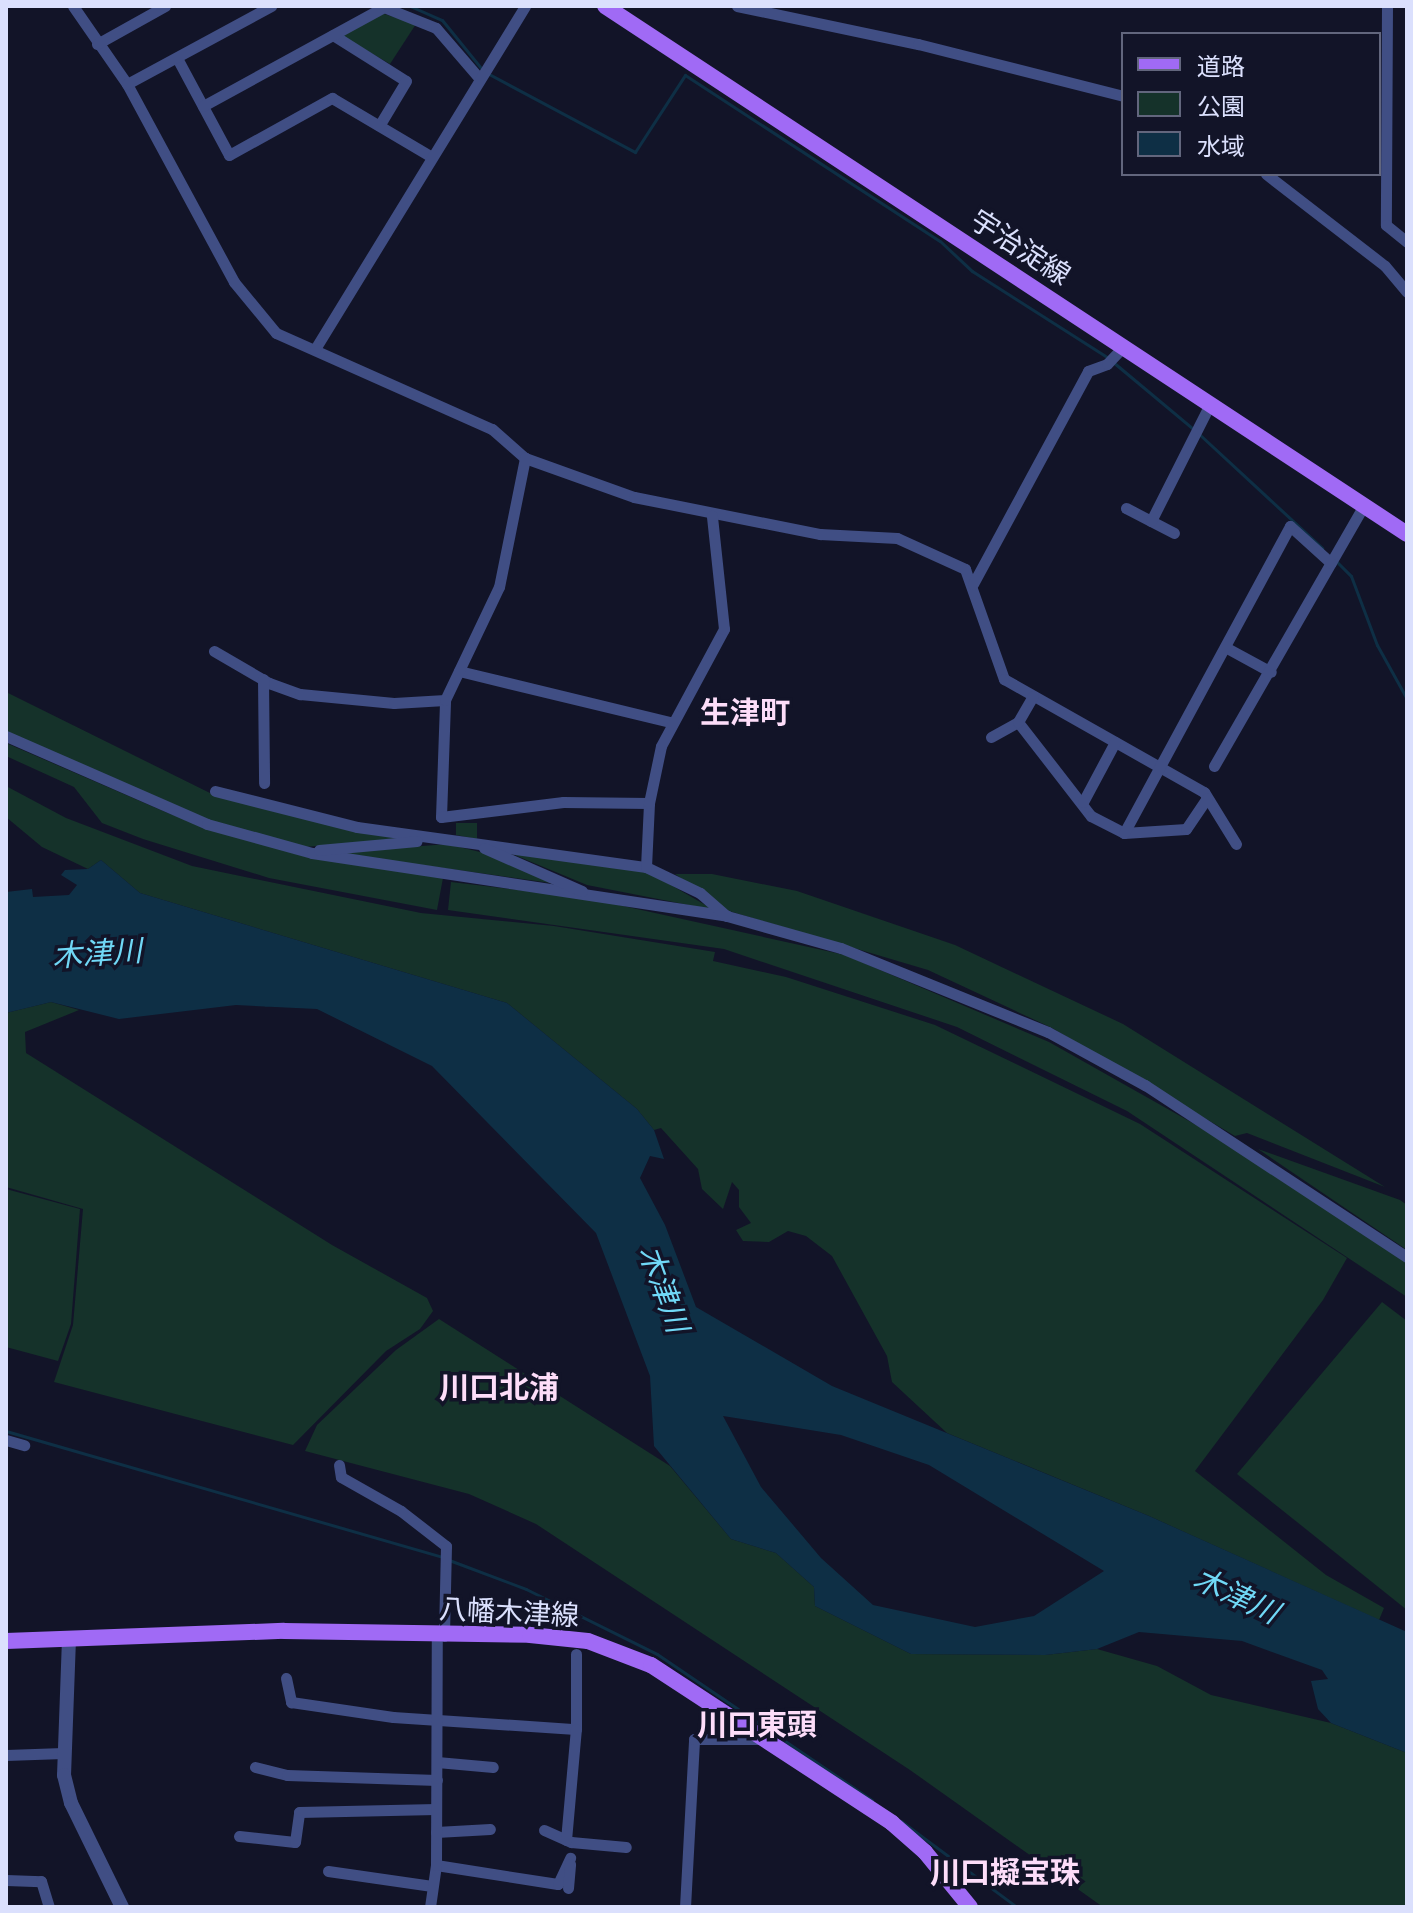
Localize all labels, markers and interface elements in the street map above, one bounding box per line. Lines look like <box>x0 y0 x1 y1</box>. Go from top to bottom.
legend <box>1121 32 1381 176</box>
text: 道路 <box>1197 53 1245 81</box>
text: 公園 <box>1197 93 1245 121</box>
text: 水域 <box>1197 133 1245 161</box>
street label: 宇治淀線 <box>964 203 1076 293</box>
district label: 生津町 <box>700 695 790 731</box>
water label: 木津川 <box>51 933 143 975</box>
water label: 木津川 <box>631 1241 695 1337</box>
district label: 川口北浦 <box>439 1370 559 1406</box>
water label: 木津川 <box>1188 1561 1284 1631</box>
street label: 八幡木津線 <box>438 1593 580 1633</box>
district label: 川口東頭 <box>697 1707 817 1743</box>
district label: 川口擬宝珠 <box>930 1855 1080 1891</box>

